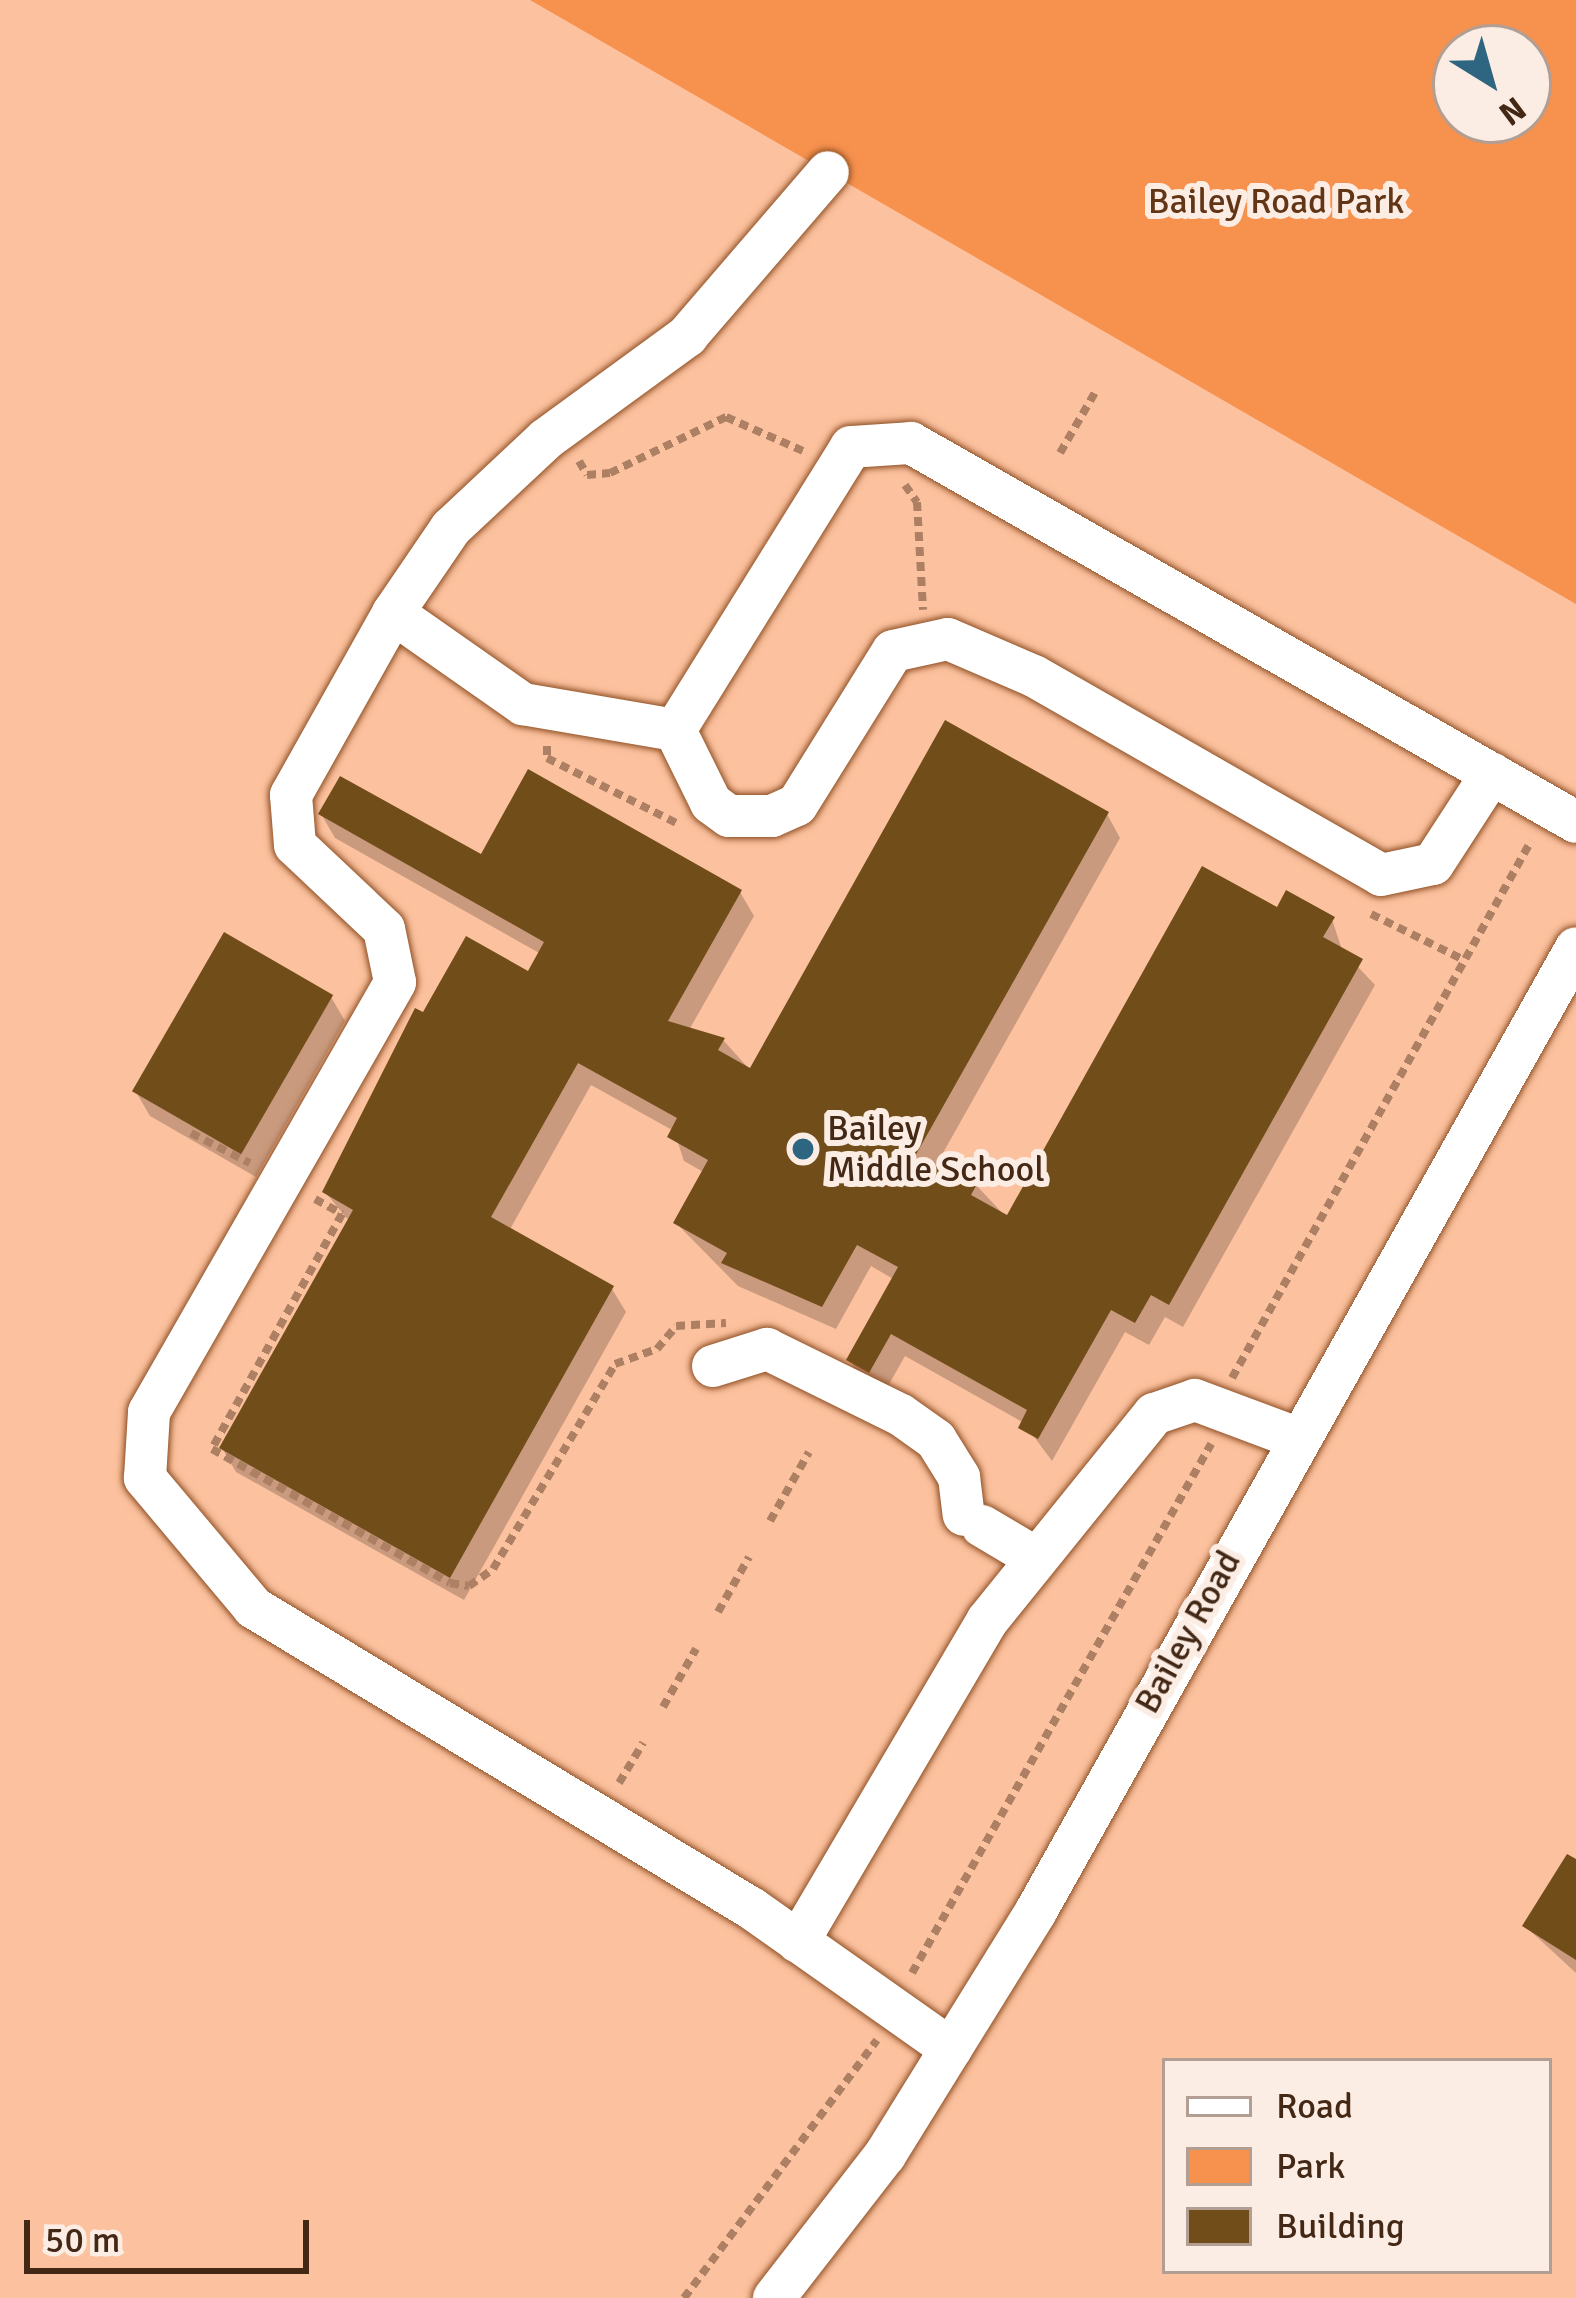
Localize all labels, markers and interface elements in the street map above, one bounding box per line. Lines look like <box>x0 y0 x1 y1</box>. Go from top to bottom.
north arrow <box>1432 24 1552 144</box>
text: N <box>1491 87 1534 134</box>
park label: Bailey Road Park <box>1148 180 1404 224</box>
place label: Bailey Middle School <box>827 1106 1045 1191</box>
marker: Bailey Middle School <box>790 1136 816 1162</box>
street label: Bailey Road <box>1126 1543 1250 1721</box>
legend <box>1162 2058 1552 2274</box>
text: Road <box>1276 2084 1353 2129</box>
text: Park <box>1276 2144 1345 2189</box>
scale bar <box>30 2196 315 2270</box>
text: Building <box>1276 2204 1405 2249</box>
text: 50 m <box>45 2218 121 2263</box>

